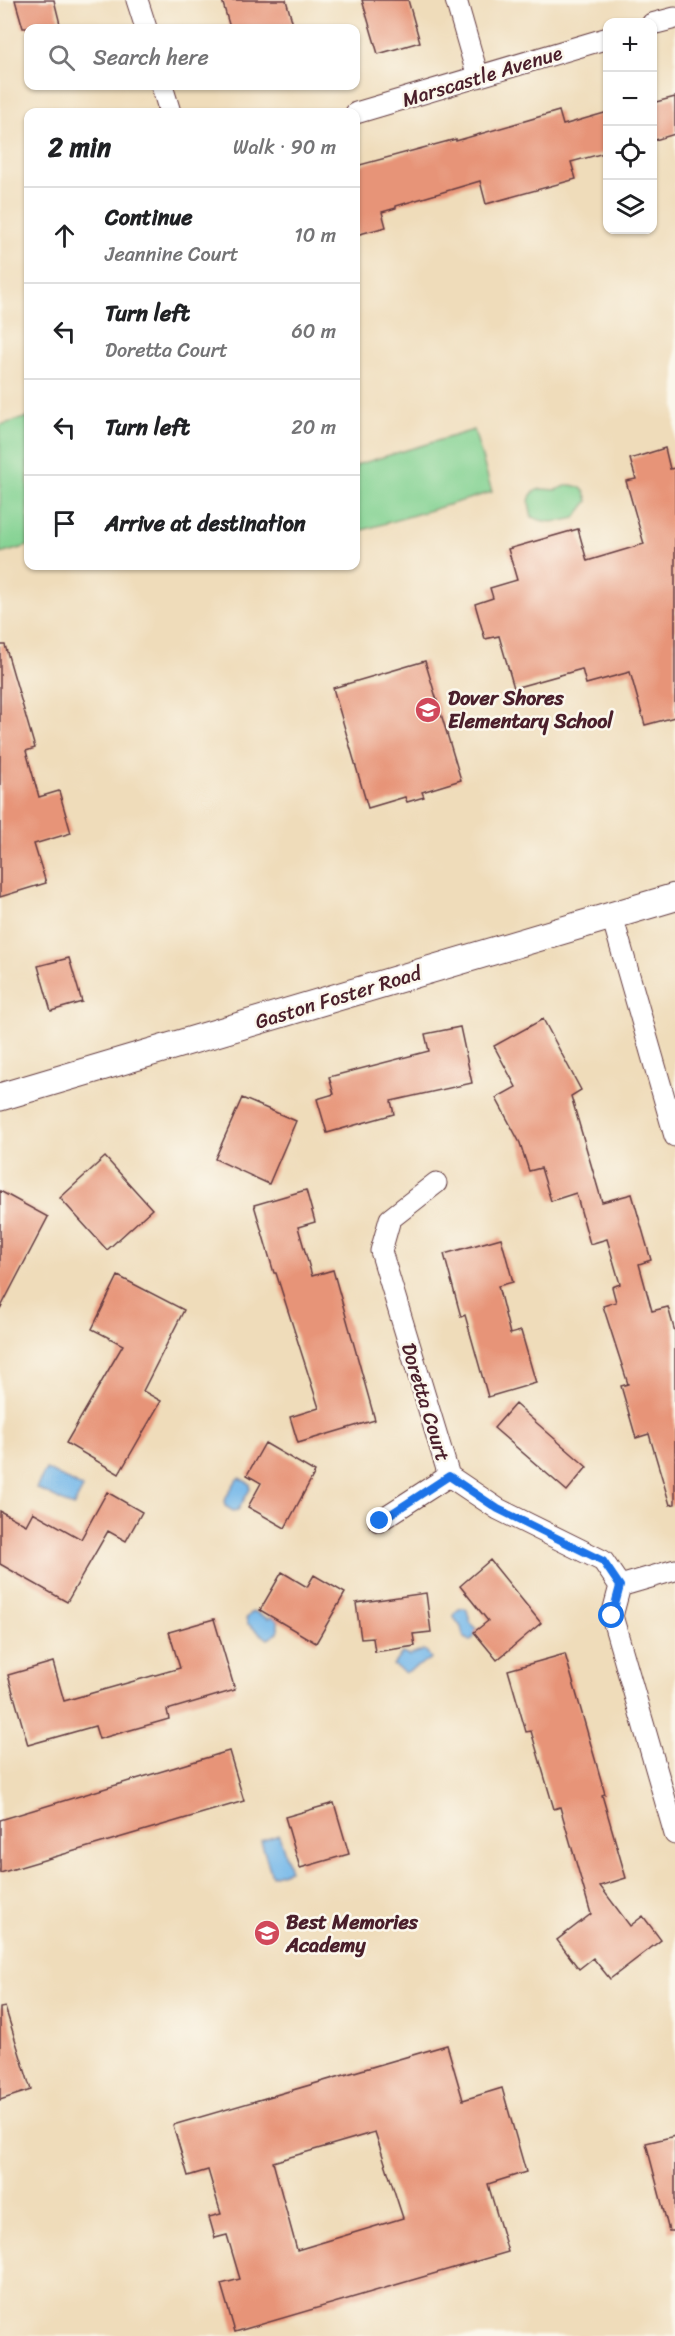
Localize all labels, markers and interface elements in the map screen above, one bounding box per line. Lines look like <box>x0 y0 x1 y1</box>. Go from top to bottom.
map controls <box>603 18 657 234</box>
button: + <box>603 18 657 72</box>
search box <box>24 24 360 90</box>
street label: Marscastle Avenue <box>398 35 567 117</box>
text: Search here <box>93 38 209 77</box>
icon: search <box>45 41 78 74</box>
button: − <box>603 72 657 126</box>
text: 2 min <box>48 124 111 170</box>
button: locate <box>603 126 657 180</box>
text: Walk · 90 m <box>233 130 336 165</box>
button: layers <box>603 180 657 234</box>
text: Continue <box>105 198 193 237</box>
text: 10 m <box>294 218 336 253</box>
icon: ahead <box>48 219 81 252</box>
text: Jeannine Court <box>105 237 238 272</box>
text: Turn left <box>105 294 190 333</box>
text: 60 m <box>291 314 336 349</box>
icon: left <box>48 315 81 348</box>
text: Doretta Court <box>105 333 228 368</box>
text: Turn left <box>105 408 190 447</box>
text: 20 m <box>291 410 336 445</box>
icon: left <box>48 411 81 444</box>
text: Arrive at destination <box>105 504 306 543</box>
icon: arrive <box>48 507 81 540</box>
place label: Dover Shores Elementary School <box>448 681 614 739</box>
school or university icon: Dover Shores Elementary School <box>413 695 443 725</box>
street label: Gaston Foster Road <box>251 955 427 1039</box>
street label: Doretta Court <box>391 1338 460 1466</box>
route end <box>366 1507 392 1533</box>
route start <box>598 1602 624 1628</box>
place label: Best Memories Academy <box>285 1905 419 1963</box>
school or university icon: Best Memories Academy <box>252 1918 282 1948</box>

